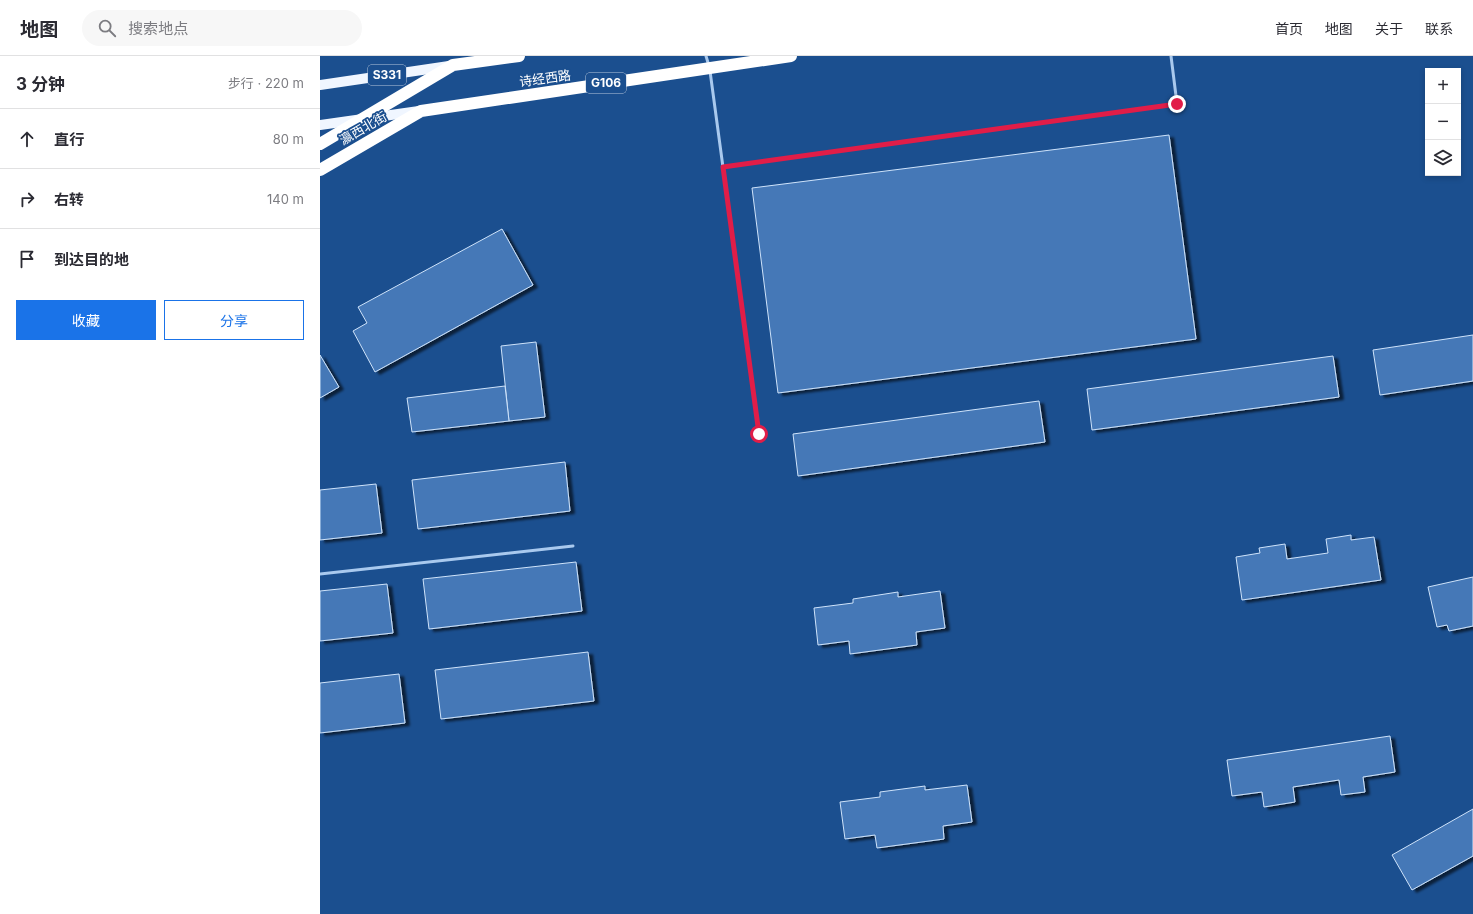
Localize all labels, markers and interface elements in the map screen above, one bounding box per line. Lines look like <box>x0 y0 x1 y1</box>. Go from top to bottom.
search box <box>82 10 362 46</box>
icon: search <box>96 17 118 39</box>
text: 地图 <box>20 18 58 41</box>
text: 搜索地点 <box>128 19 188 38</box>
text: 首页 <box>1275 20 1303 37</box>
text: 地图 <box>1325 20 1353 37</box>
text: 关于 <box>1375 20 1403 37</box>
text: 联系 <box>1425 20 1453 37</box>
road number: S331 <box>368 65 406 85</box>
street label: 诗经西路 <box>518 66 572 90</box>
map controls <box>1425 68 1461 176</box>
button: + <box>1425 68 1461 104</box>
road number: G106 <box>586 73 626 93</box>
text: 3 分钟 <box>16 74 65 94</box>
text: 步行 · 220 m <box>228 75 304 91</box>
route end <box>1168 95 1186 113</box>
button: − <box>1425 104 1461 140</box>
street label: 瀛西北街 <box>336 108 390 148</box>
icon: ahead <box>16 128 38 150</box>
text: 直行 <box>54 130 84 149</box>
text: 80 m <box>273 131 304 147</box>
button: layers <box>1425 140 1461 176</box>
icon: right <box>16 188 38 210</box>
text: 右转 <box>54 190 84 209</box>
text: 140 m <box>267 191 304 207</box>
icon: arrive <box>16 248 38 270</box>
text: 到达目的地 <box>54 250 129 269</box>
button: 收藏 <box>16 300 156 340</box>
button: 分享 <box>164 300 304 340</box>
route start <box>750 425 768 443</box>

